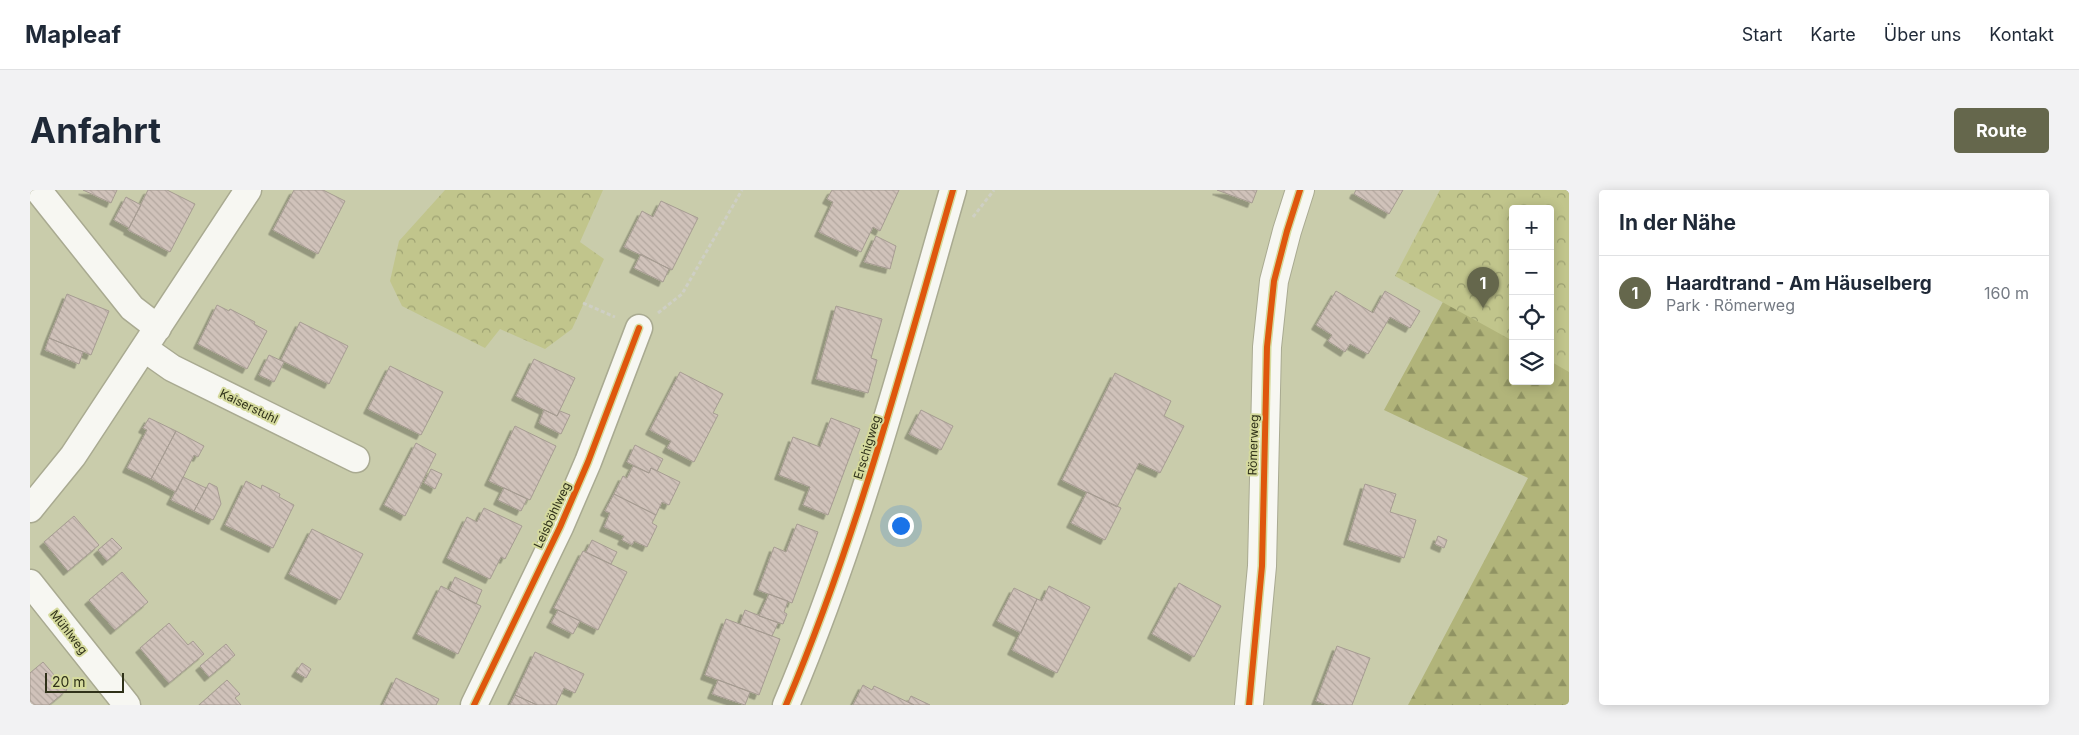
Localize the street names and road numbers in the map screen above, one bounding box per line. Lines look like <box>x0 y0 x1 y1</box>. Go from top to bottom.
street label: Kaiserstuhl <box>217 385 281 427</box>
street label: Erschigweg <box>850 413 884 481</box>
street label: Römerweg <box>1244 414 1262 476</box>
street label: Leisböhlweg <box>530 479 574 551</box>
street label: Mühlweg <box>47 607 91 657</box>

